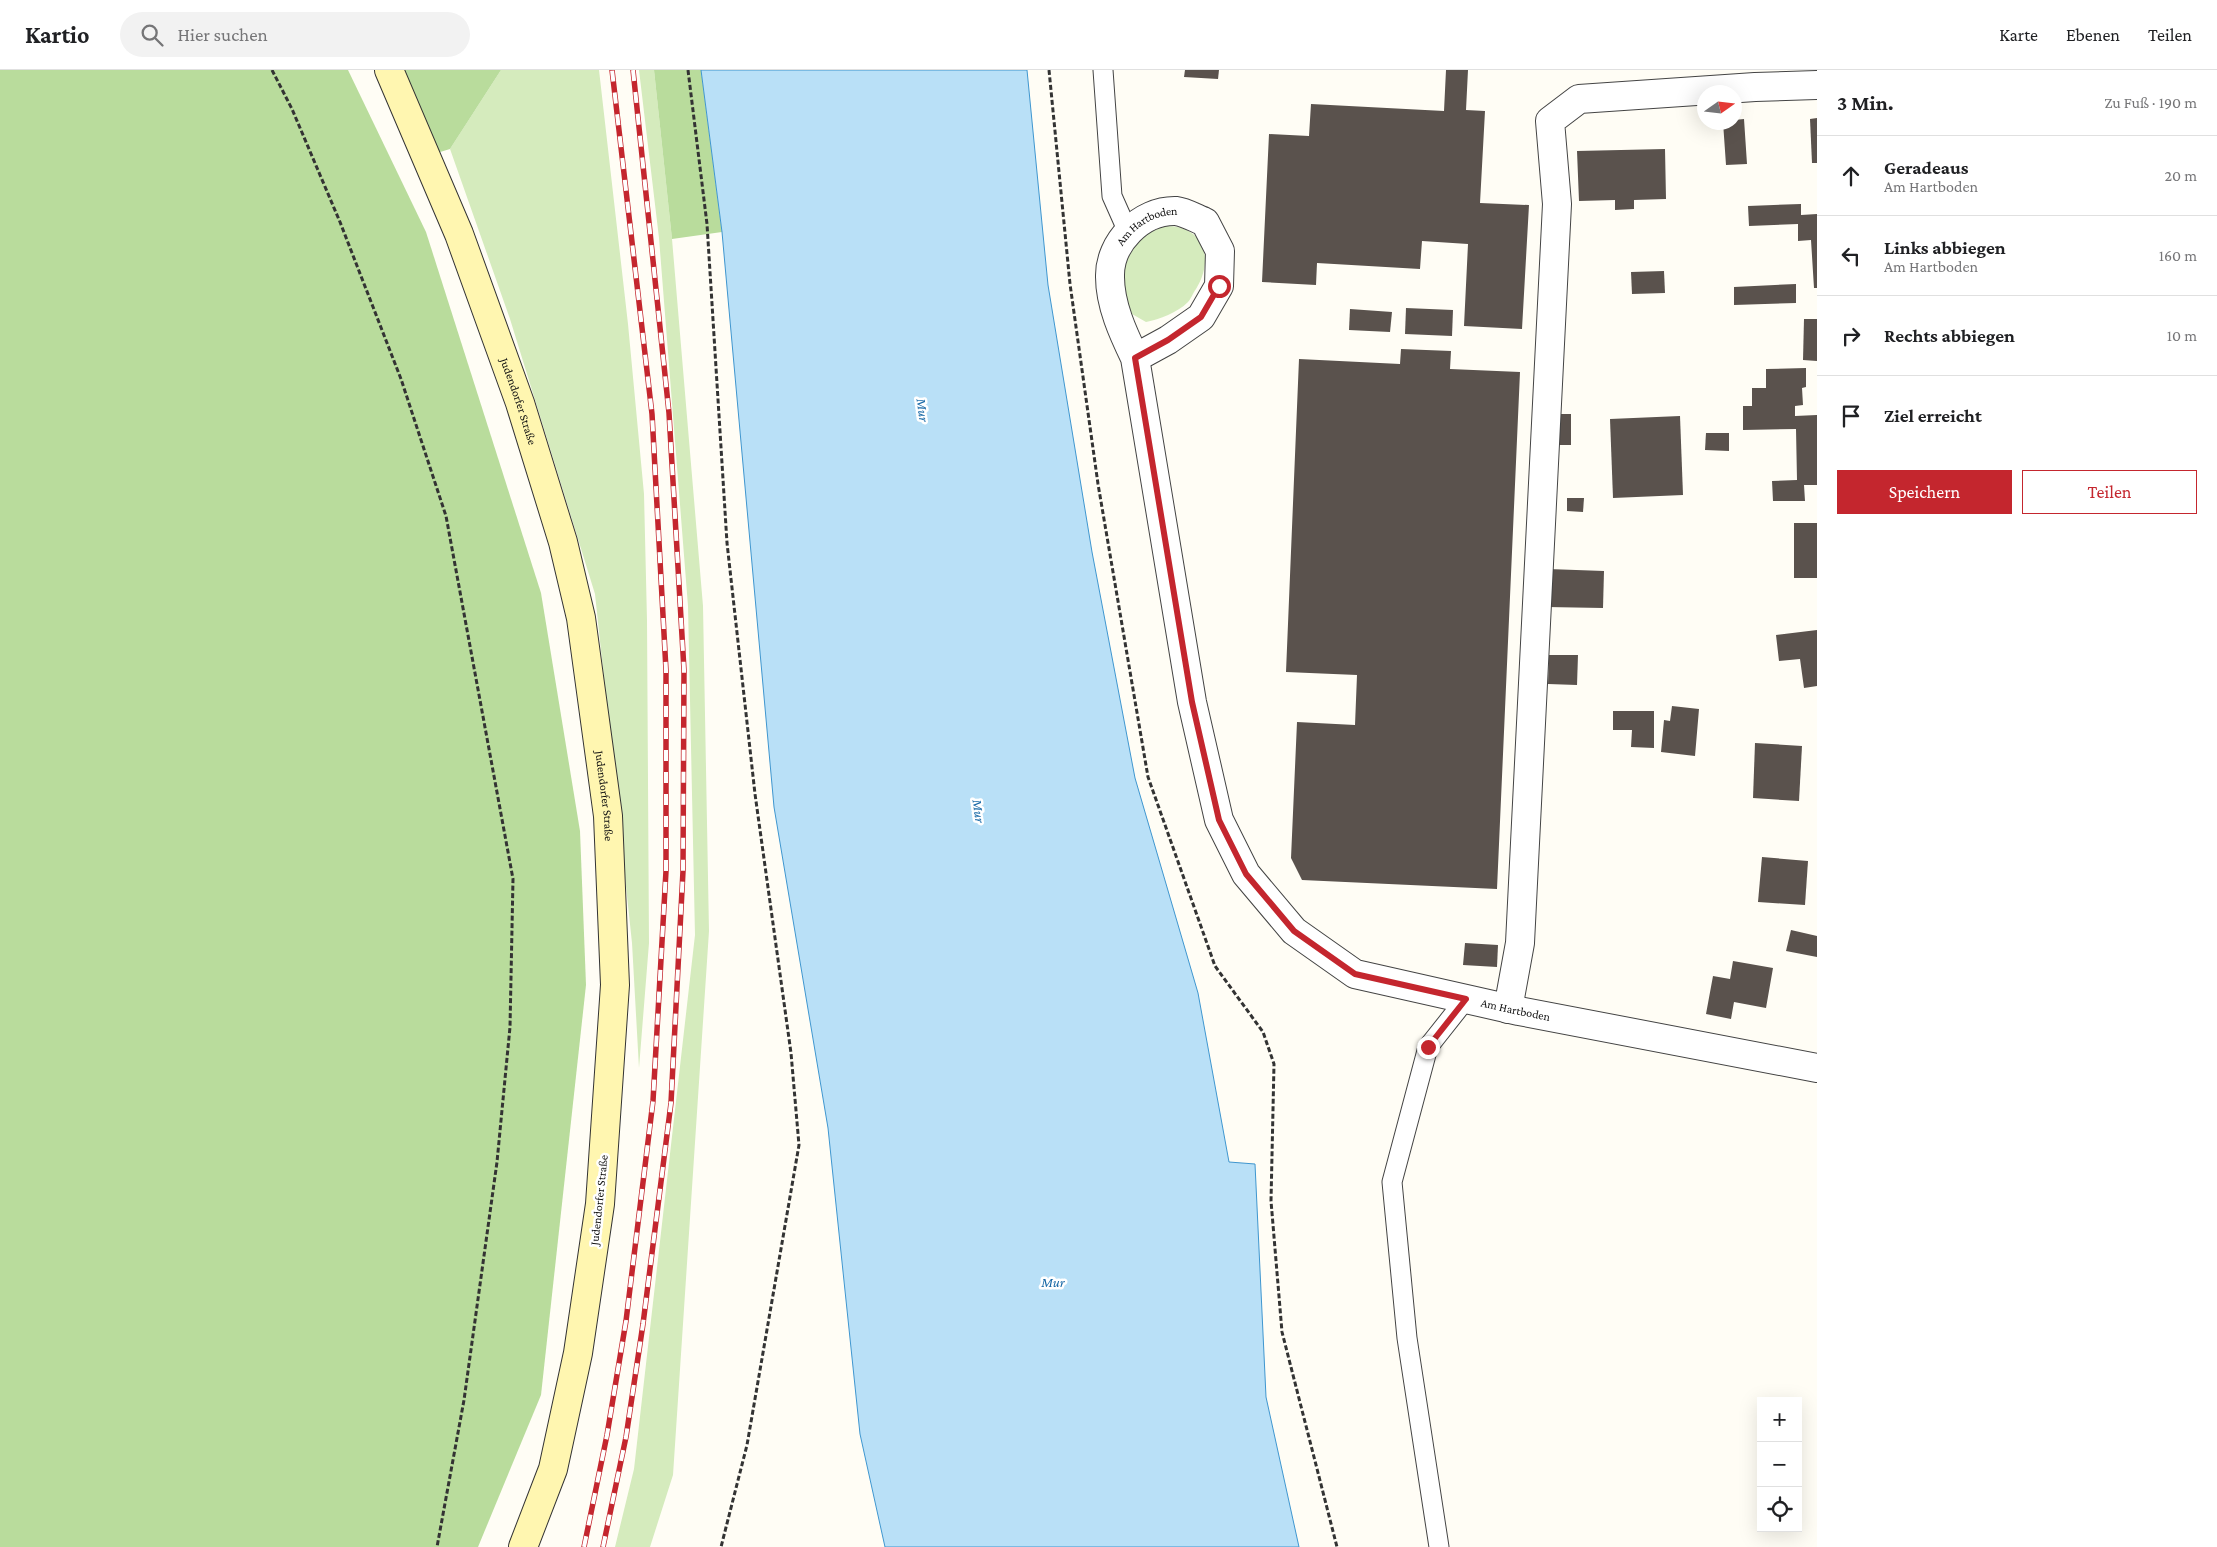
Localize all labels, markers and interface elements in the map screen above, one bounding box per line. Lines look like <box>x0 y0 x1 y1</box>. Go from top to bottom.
search box <box>120 12 470 57</box>
text: Kartio <box>25 21 90 48</box>
icon: search <box>138 21 166 49</box>
text: Hier suchen <box>178 24 268 45</box>
text: Karte <box>1999 25 2038 45</box>
text: Ebenen <box>2066 25 2120 45</box>
text: Teilen <box>2148 25 2192 45</box>
north arrow <box>1697 85 1742 130</box>
text: 3 Min. <box>1837 91 1894 115</box>
text: Zu Fuß · 190 m <box>2104 94 2197 111</box>
text: Geradeaus <box>1884 157 1969 178</box>
icon: ahead <box>1837 162 1865 190</box>
text: 20 m <box>2164 167 2197 184</box>
text: Am Hartboden <box>1884 178 1978 195</box>
street label: Am Hartboden <box>1113 204 1178 248</box>
text: Links abbiegen <box>1884 237 2006 258</box>
icon: left <box>1837 242 1865 270</box>
text: 160 m <box>2159 247 2197 264</box>
text: Am Hartboden <box>1884 258 1978 275</box>
route start <box>1208 275 1231 298</box>
icon: right <box>1837 322 1865 350</box>
text: Rechts abbiegen <box>1884 325 2015 346</box>
text: 10 m <box>2167 327 2197 344</box>
street label: Judendorfer Straße <box>497 355 540 447</box>
water label: Mur <box>913 396 933 424</box>
icon: arrive <box>1837 402 1865 430</box>
text: Ziel erreicht <box>1884 405 1982 426</box>
button: Speichern <box>1837 470 2012 514</box>
button: Teilen <box>2022 470 2197 514</box>
street label: Judendorfer Straße <box>592 749 616 841</box>
water label: Mur <box>969 797 989 825</box>
street label: Am Hartboden <box>1480 996 1552 1024</box>
route end <box>1417 1036 1440 1059</box>
street label: Judendorfer Straße <box>587 1154 611 1247</box>
water label: Mur <box>1040 1274 1066 1290</box>
map controls <box>1757 1397 1802 1532</box>
button: + <box>1757 1397 1802 1442</box>
button: − <box>1757 1442 1802 1487</box>
button: locate <box>1757 1487 1802 1532</box>

